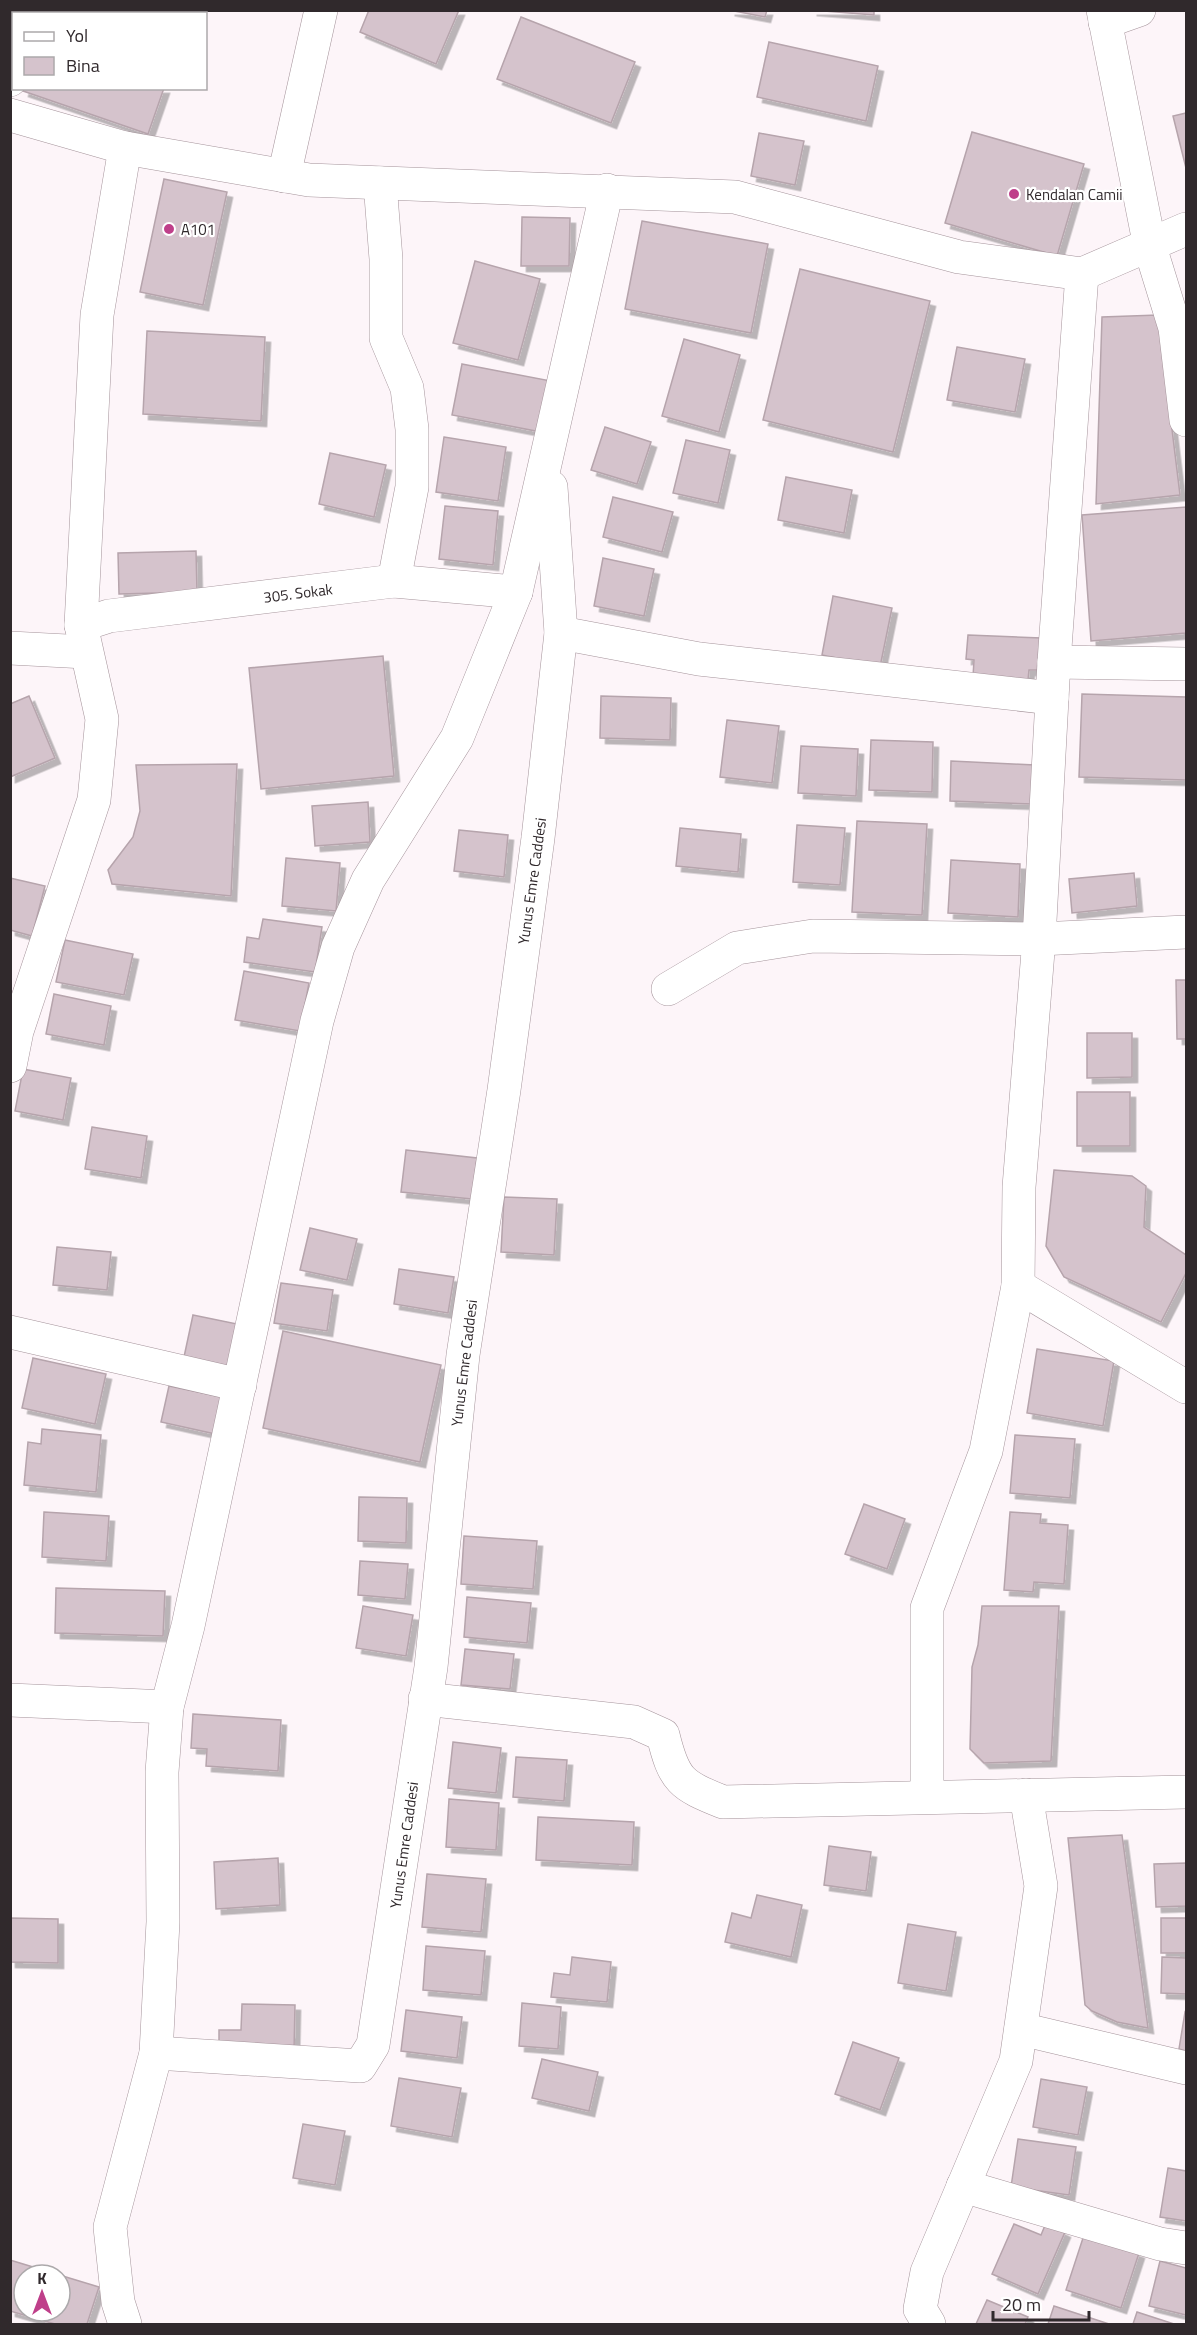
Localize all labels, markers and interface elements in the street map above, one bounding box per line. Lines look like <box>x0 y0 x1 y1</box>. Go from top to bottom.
legend <box>12 12 207 90</box>
text: Yol <box>66 22 88 49</box>
text: Bina <box>66 52 100 79</box>
place label: Kendalan Camii <box>1026 183 1123 206</box>
marker: Kendalan Camii <box>1007 187 1021 201</box>
place label: A101 <box>181 218 215 241</box>
marker: A101 <box>162 222 176 236</box>
street label: 305. Sokak <box>262 577 334 609</box>
street label: Yunus Emre Caddesi <box>512 816 552 946</box>
street label: Yunus Emre Caddesi <box>445 1298 483 1428</box>
street label: Yunus Emre Caddesi <box>384 1780 424 1910</box>
north arrow <box>12 2263 72 2323</box>
text: K <box>37 2266 47 2290</box>
scale bar <box>993 2284 1089 2322</box>
text: 20 m <box>1002 2291 1041 2318</box>

